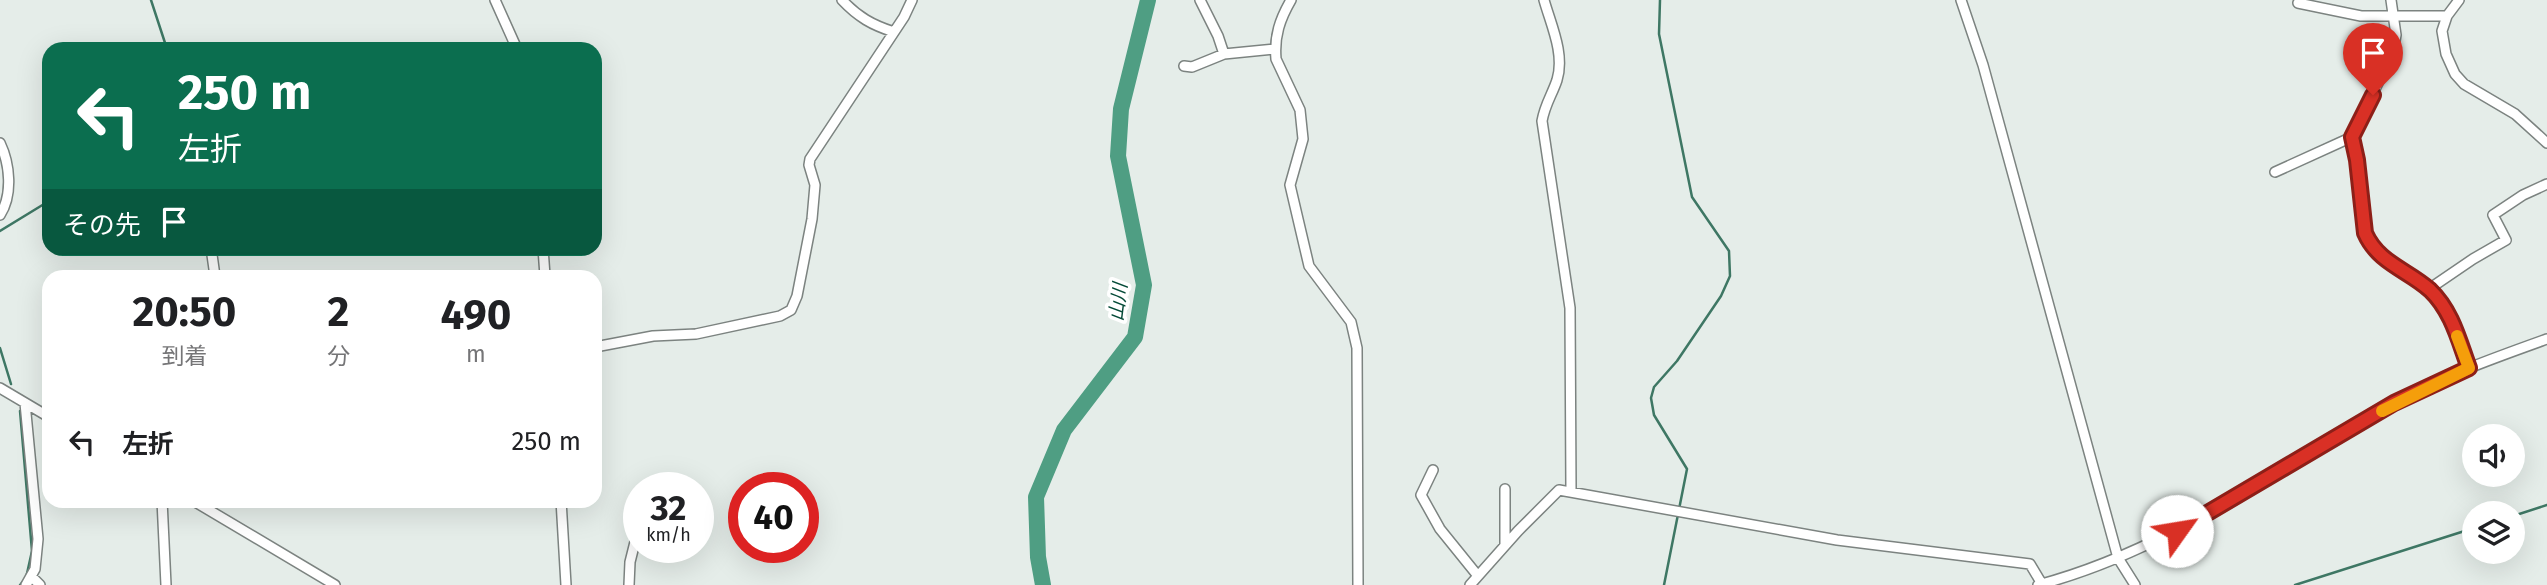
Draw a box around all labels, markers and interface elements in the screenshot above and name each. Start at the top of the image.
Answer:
pin [2343,23,2403,95]
icon: arrive [2354,34,2392,72]
text: 250 m [178,63,311,122]
icon: left [63,70,154,161]
text: 左折 [178,130,242,168]
icon: arrive [155,203,193,241]
text: その先 [63,210,141,241]
water label: 山川 [1104,280,1132,322]
text: 20:50 [133,287,236,337]
text: 2 [328,287,349,337]
text: 490 [440,290,511,340]
text: m [466,340,486,368]
text: 到着 [161,342,207,370]
text: 分 [327,342,350,370]
icon: left [63,423,101,461]
map controls [2462,424,2525,564]
button: sound [2462,424,2525,487]
text: 250 m [511,426,581,457]
text: 左折 [122,429,174,460]
speed limit sign: 40 [728,472,819,563]
text: 32 [651,487,686,529]
position arrow [2140,494,2214,568]
button: layers [2462,501,2525,564]
text: km/h [646,524,691,546]

